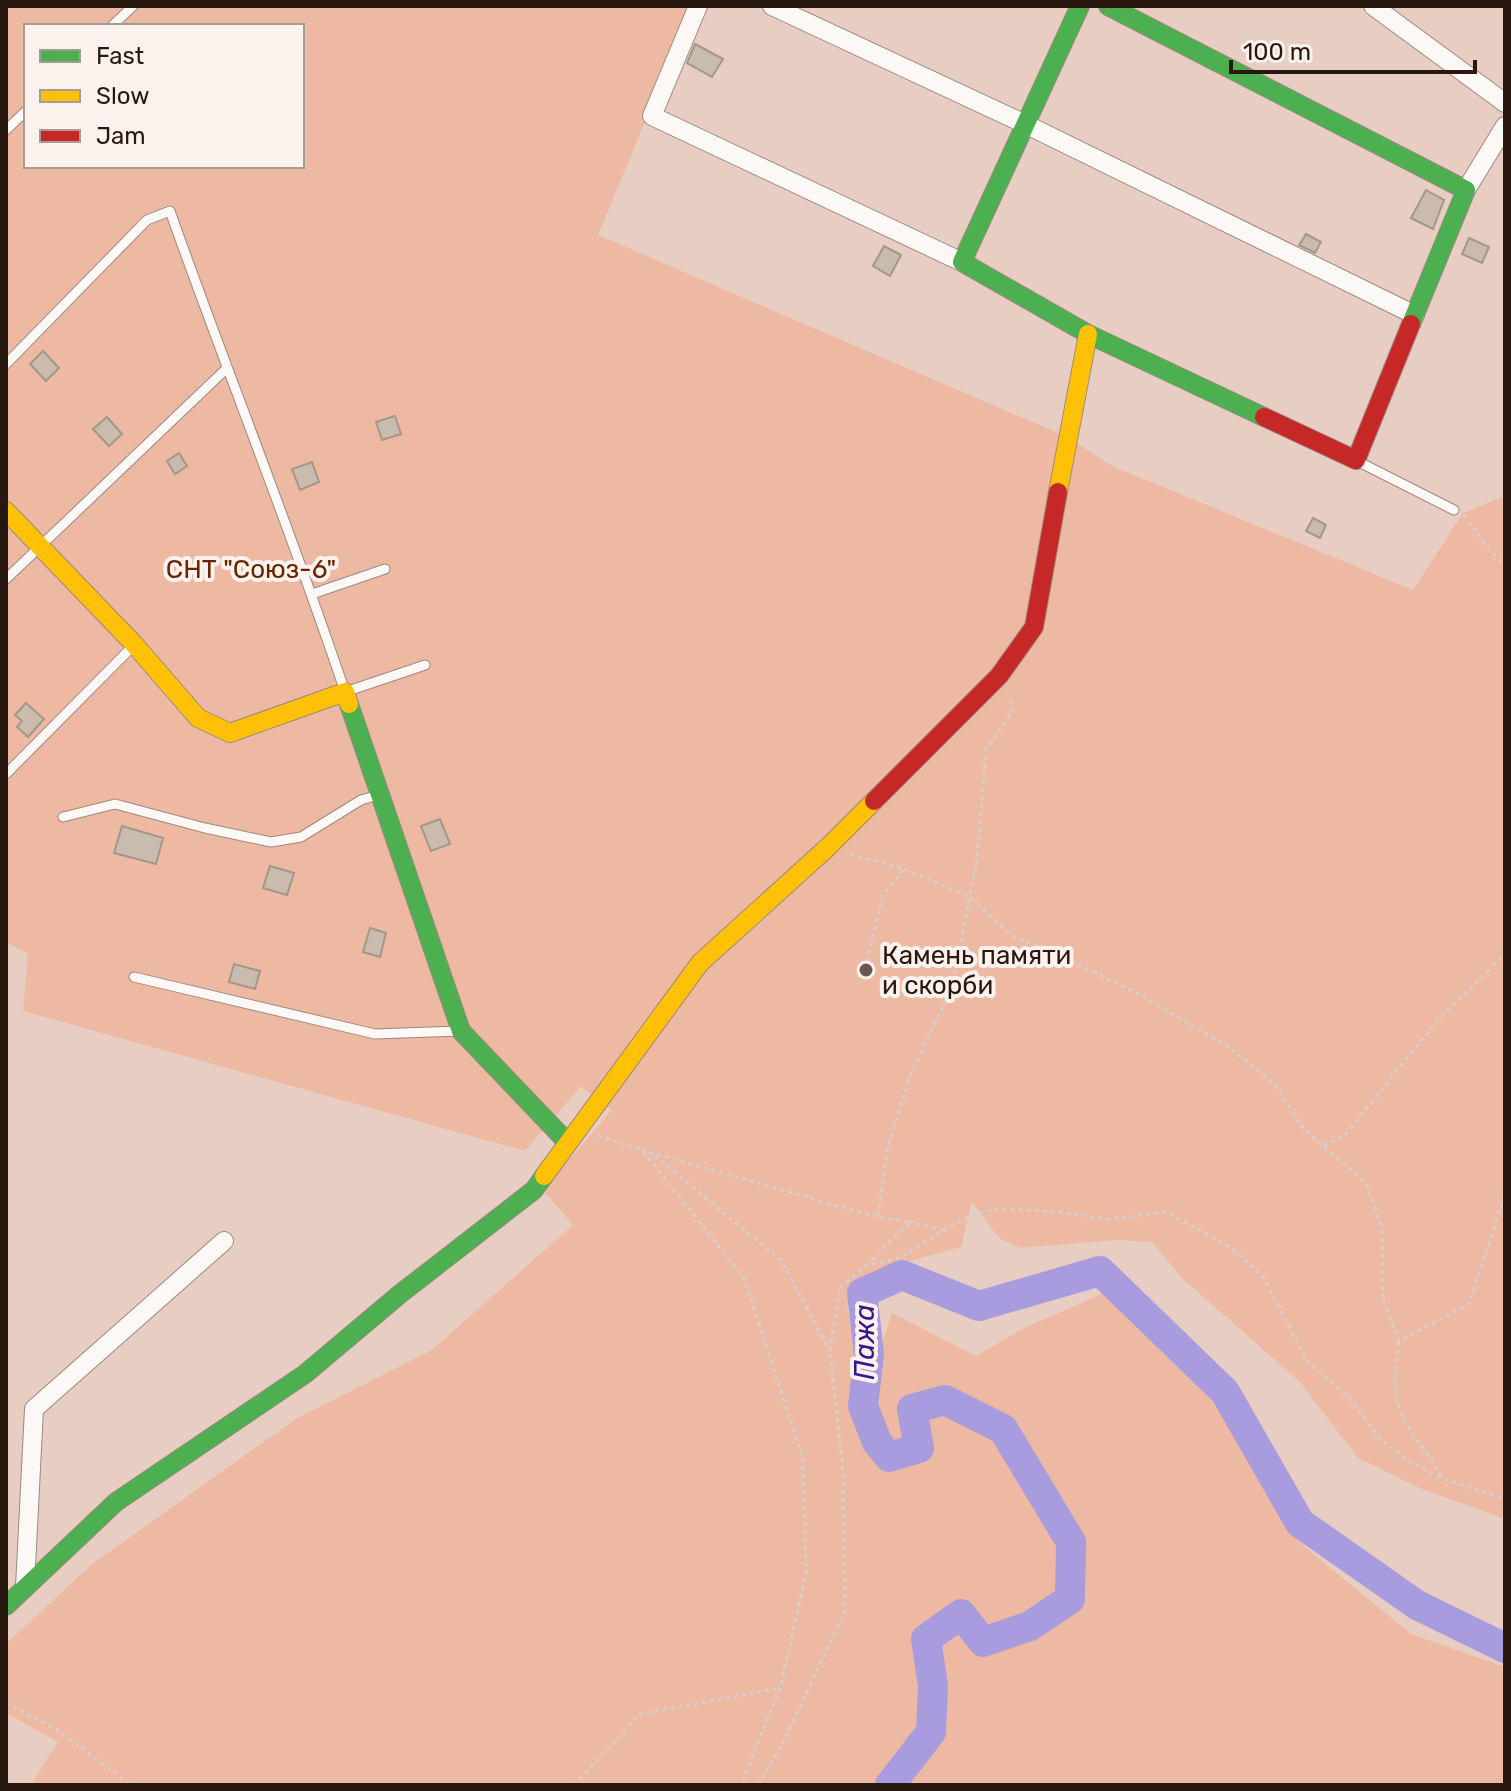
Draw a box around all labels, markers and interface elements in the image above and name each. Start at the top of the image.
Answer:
legend [24,24,304,168]
scale bar [1231,24,1475,74]
text: 100 m [1243,38,1311,66]
text: Fast [96,42,144,70]
text: Slow [96,82,149,110]
text: Jam [96,122,146,150]
park label: СНТ "Союз-6" [166,554,336,585]
place label: Камень памяти и скорби [882,940,1071,1001]
marker: Камень памяти и скорби [857,961,875,979]
water label: Пажа [848,1304,881,1380]

